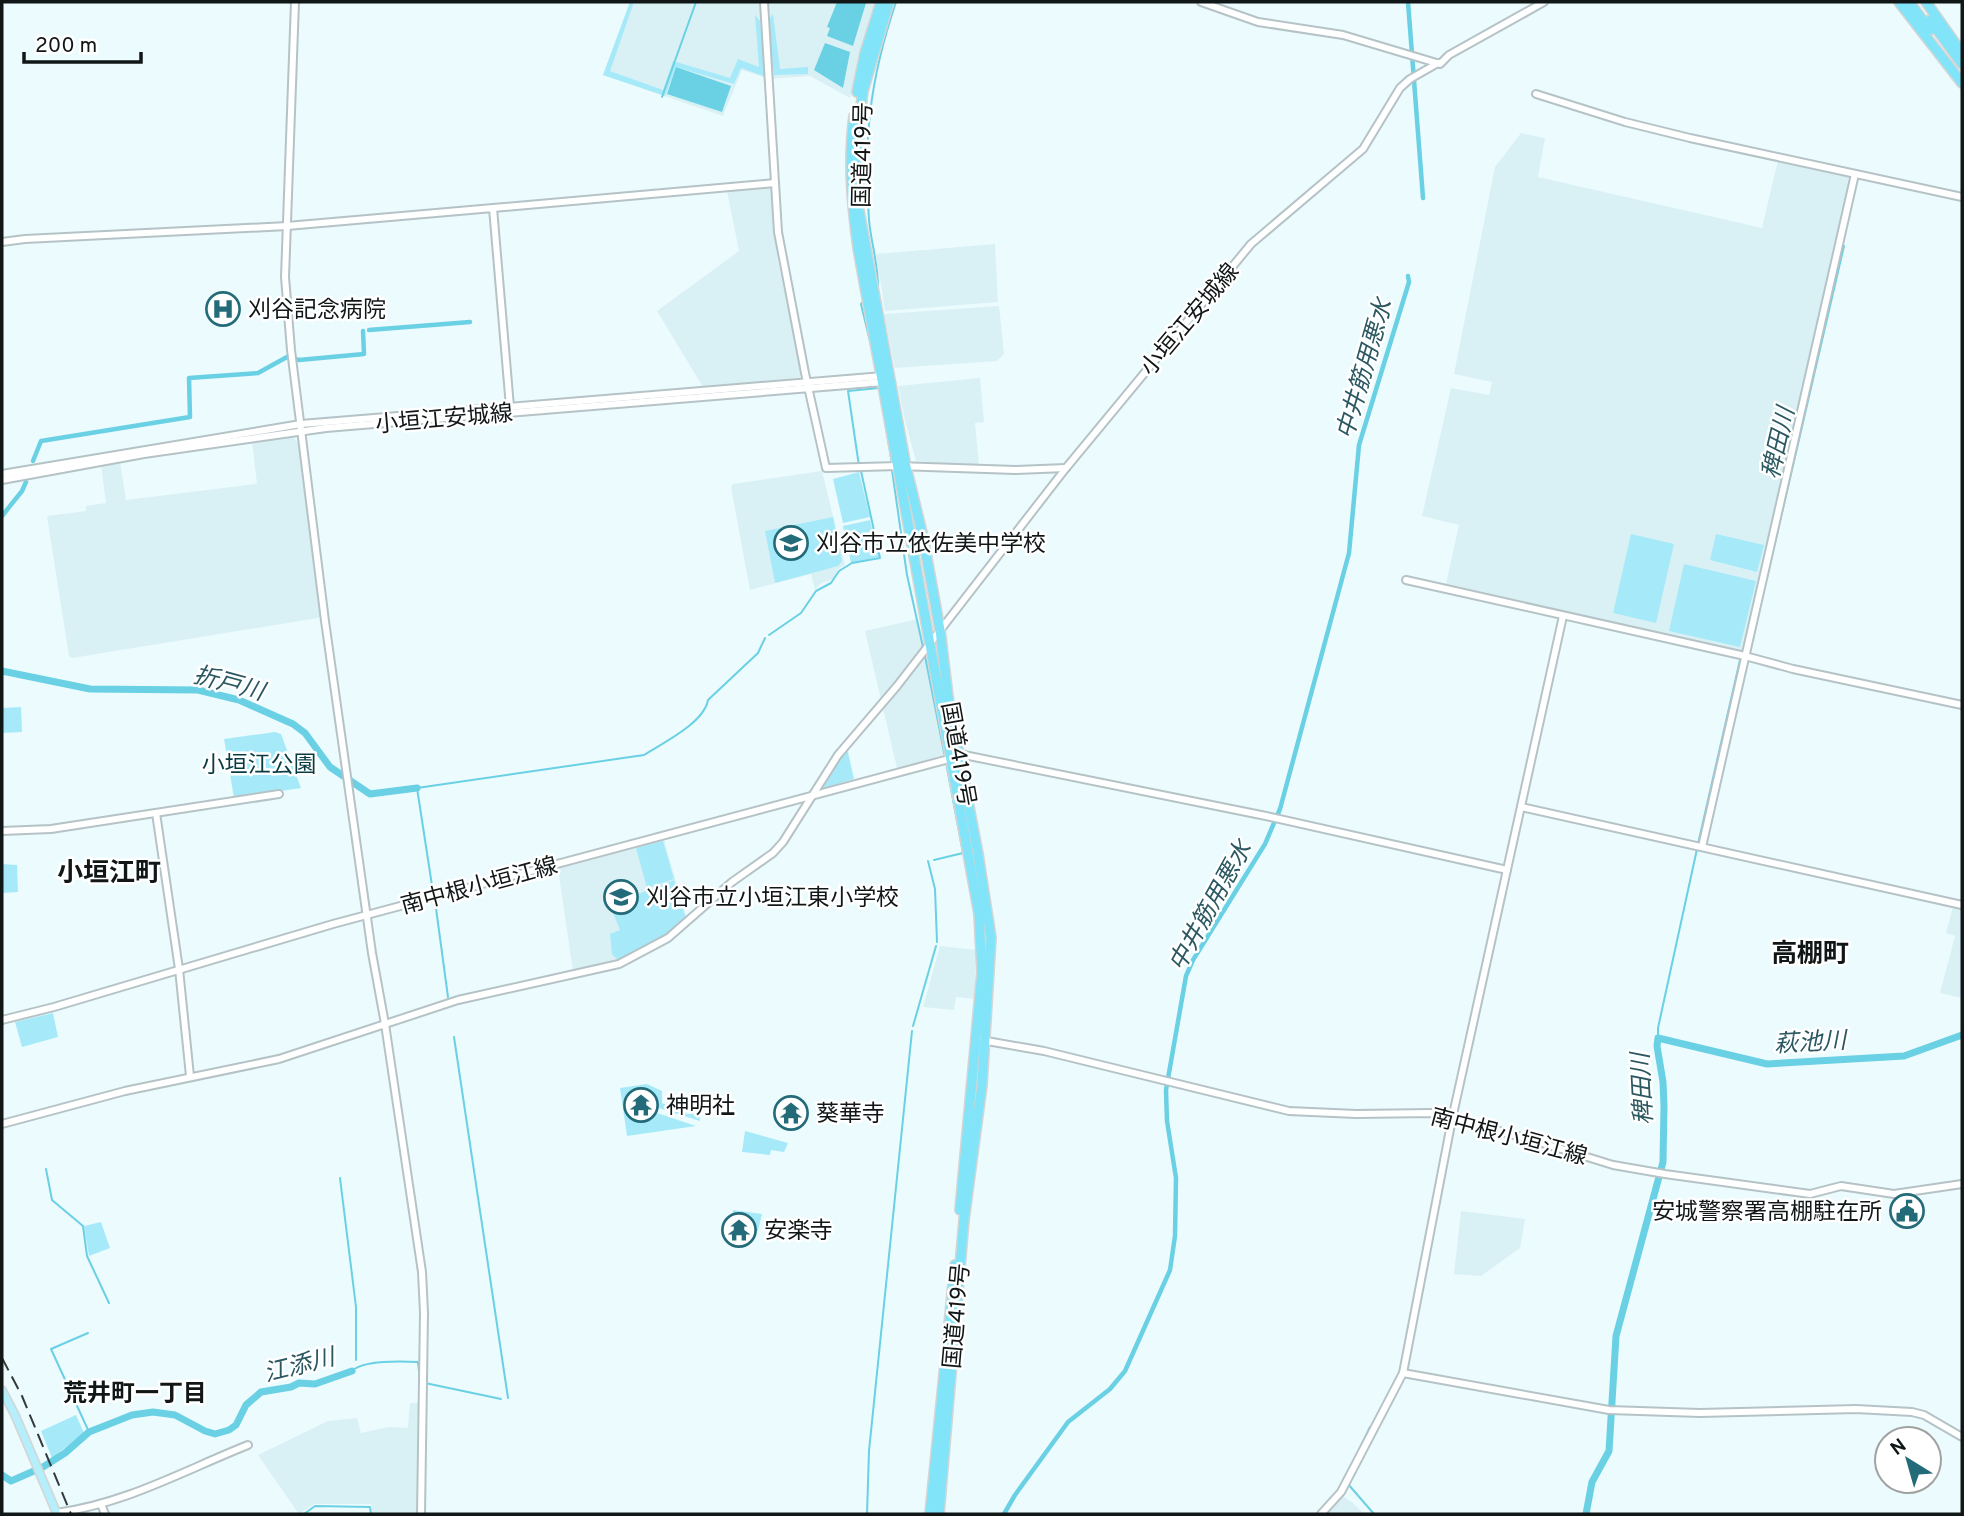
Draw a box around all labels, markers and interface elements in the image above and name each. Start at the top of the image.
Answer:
scale bar [24,21,142,65]
text: 200 m [35,33,97,60]
street label: 国道419号 [849,102,880,208]
street label: 小垣江安城線 [1135,258,1246,383]
hospital icon: 刈谷記念病院 [204,290,242,328]
water label: 中井筋用悪水 [1332,293,1401,443]
place label: 刈谷記念病院 [248,297,386,326]
street label: 小垣江安城線 [374,400,514,441]
water label: 稗田川 [1757,402,1803,482]
school or university icon: 刈谷市立依佐美中学校 [772,524,810,562]
place label: 刈谷市立依佐美中学校 [816,531,1046,560]
water label: 折戸川 [190,661,270,710]
street label: 国道419号 [933,700,980,809]
park label: 小垣江公園 [202,752,317,781]
water label: 中井筋用悪水 [1164,834,1261,977]
street label: 南中根小垣江線 [398,853,561,922]
district label: 小垣江町 [57,858,161,891]
school or university icon: 刈谷市立小垣江東小学校 [602,878,640,916]
place label: 刈谷市立小垣江東小学校 [646,885,899,914]
district label: 高棚町 [1771,939,1849,972]
water label: 萩池川 [1773,1027,1850,1061]
water label: 稗田川 [1627,1049,1661,1126]
temple icon: 神明社 [622,1086,660,1124]
place label: 神明社 [666,1093,735,1122]
temple icon: 葵華寺 [772,1094,810,1132]
place label: 葵華寺 [816,1101,885,1130]
street label: 南中根小垣江線 [1427,1104,1590,1173]
public building icon: 安城警察署高棚駐在所 [1888,1192,1926,1230]
place label: 安城警察署高棚駐在所 [1652,1199,1882,1228]
temple icon: 安楽寺 [720,1211,758,1249]
place label: 安楽寺 [764,1218,833,1247]
street label: 国道419号 [939,1262,978,1370]
water label: 江添川 [261,1343,341,1390]
district label: 荒井町一丁目 [63,1380,207,1410]
north arrow [1873,1425,1943,1495]
text: N [1886,1434,1912,1462]

